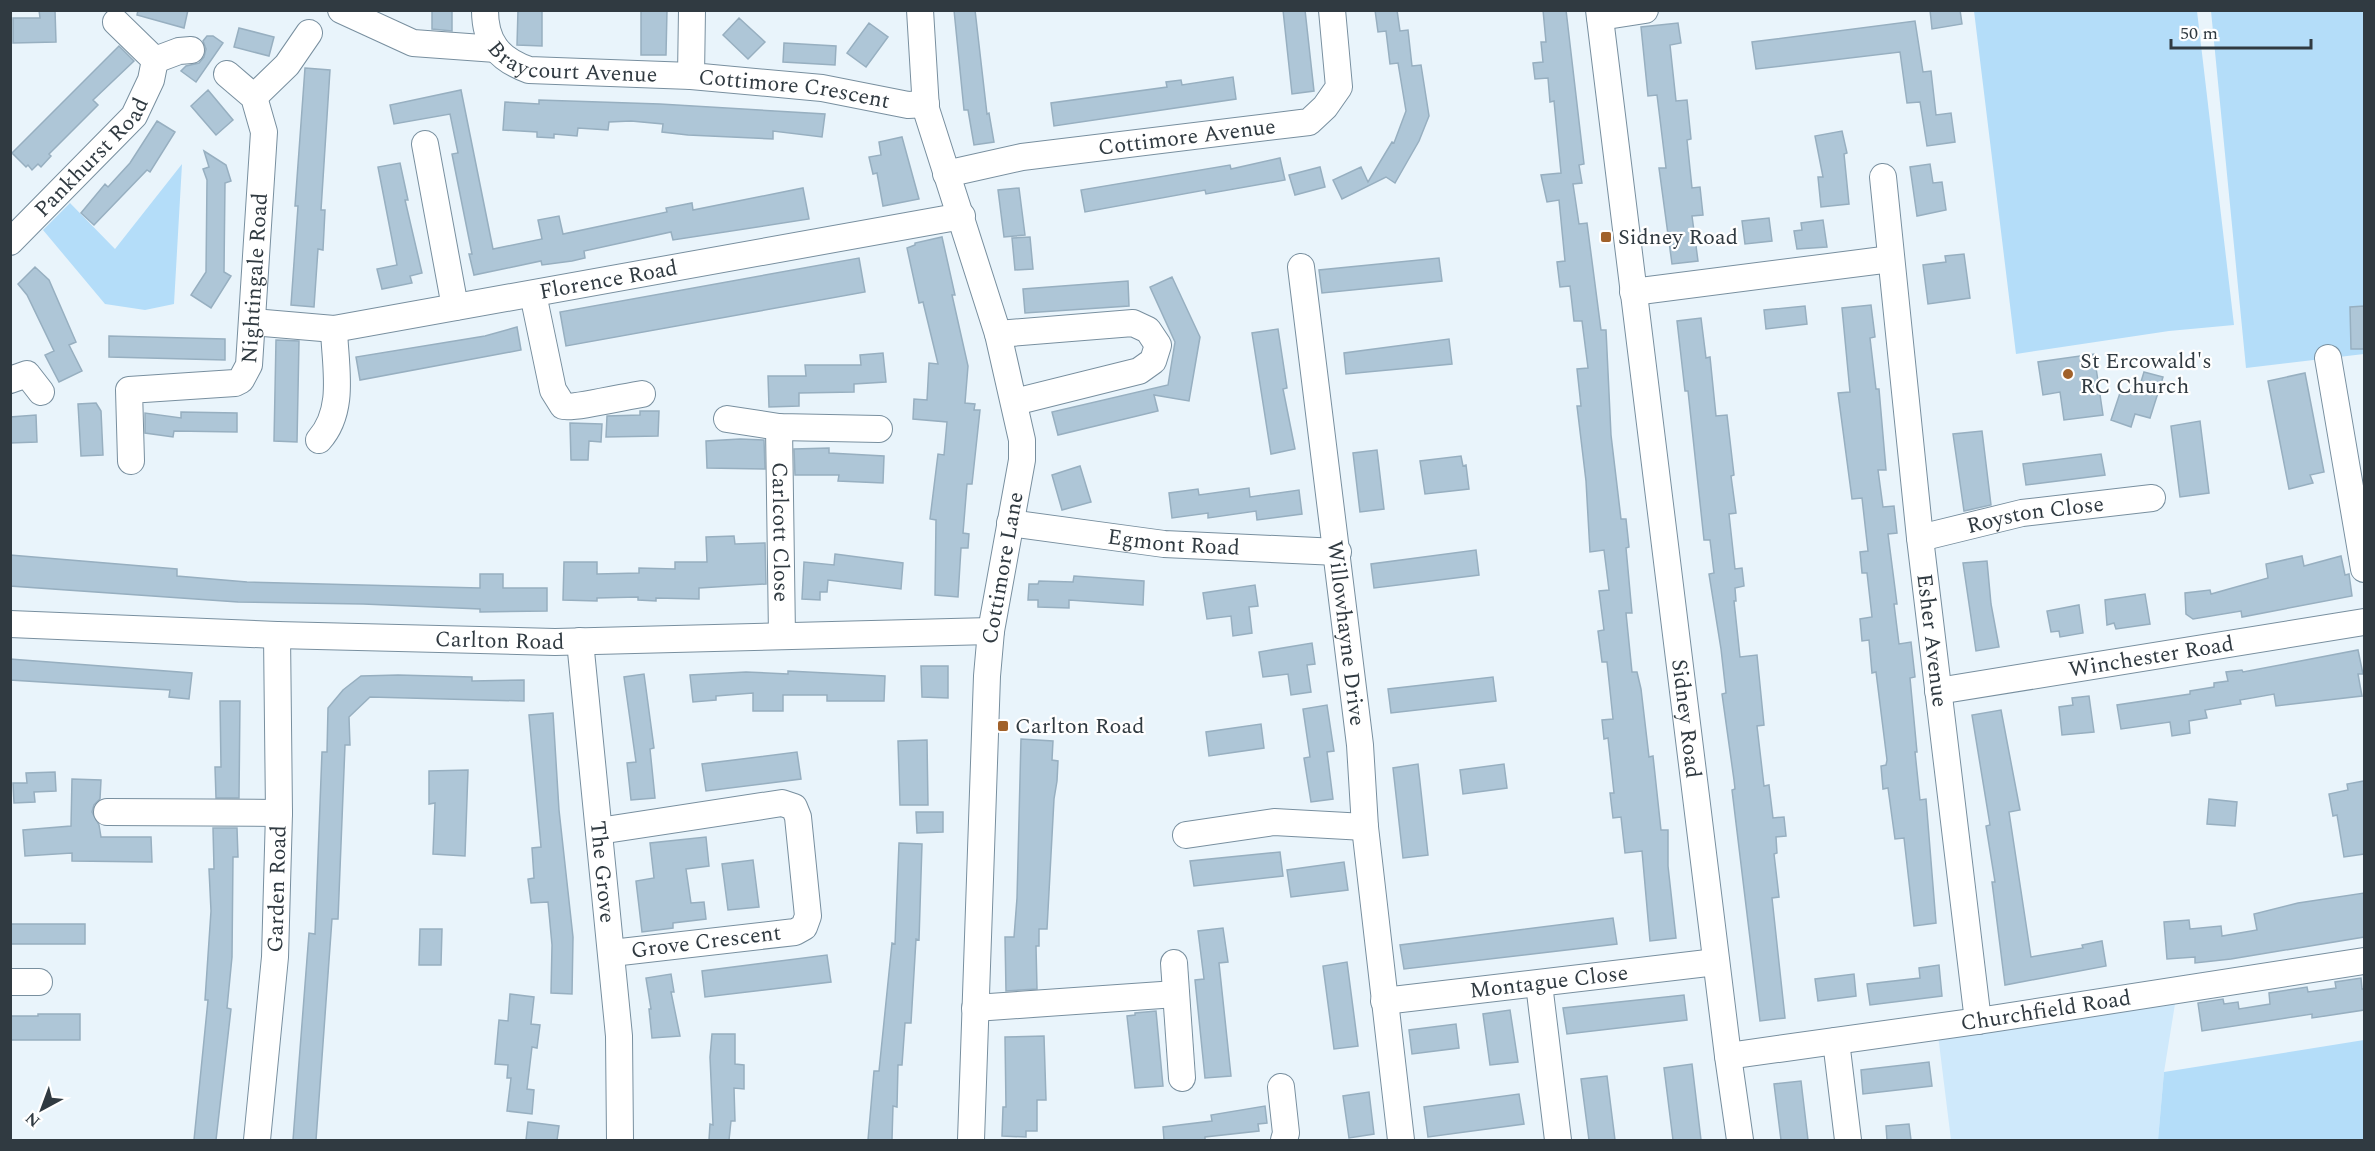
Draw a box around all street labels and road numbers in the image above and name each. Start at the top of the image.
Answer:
street label: Braycourt Avenue [479,34,658,91]
street label: Cottimore Crescent [697,60,893,118]
street label: Pankhurst Road [27,92,157,225]
street label: Cottimore Avenue [1096,110,1278,164]
street label: Nightingale Road [233,192,277,365]
street label: Florence Road [536,251,680,308]
street label: Carlcott Close [763,462,798,602]
street label: Royston Close [1963,487,2106,542]
street label: Cottimore Lane [973,489,1033,647]
street label: Egmont Road [1106,520,1241,564]
street label: Willowhayne Drive [1318,539,1374,728]
street label: Esher Avenue [1908,572,1957,709]
street label: Carlton Road [435,622,565,659]
street label: Winchester Road [2066,627,2236,686]
street label: Sidney Road [1663,657,1710,780]
street label: The Grove [581,819,624,925]
street label: Garden Road [259,825,295,953]
street label: Grove Crescent [629,916,783,968]
street label: Montague Close [1468,956,1630,1007]
street label: Churchfield Road [1958,981,2133,1040]

